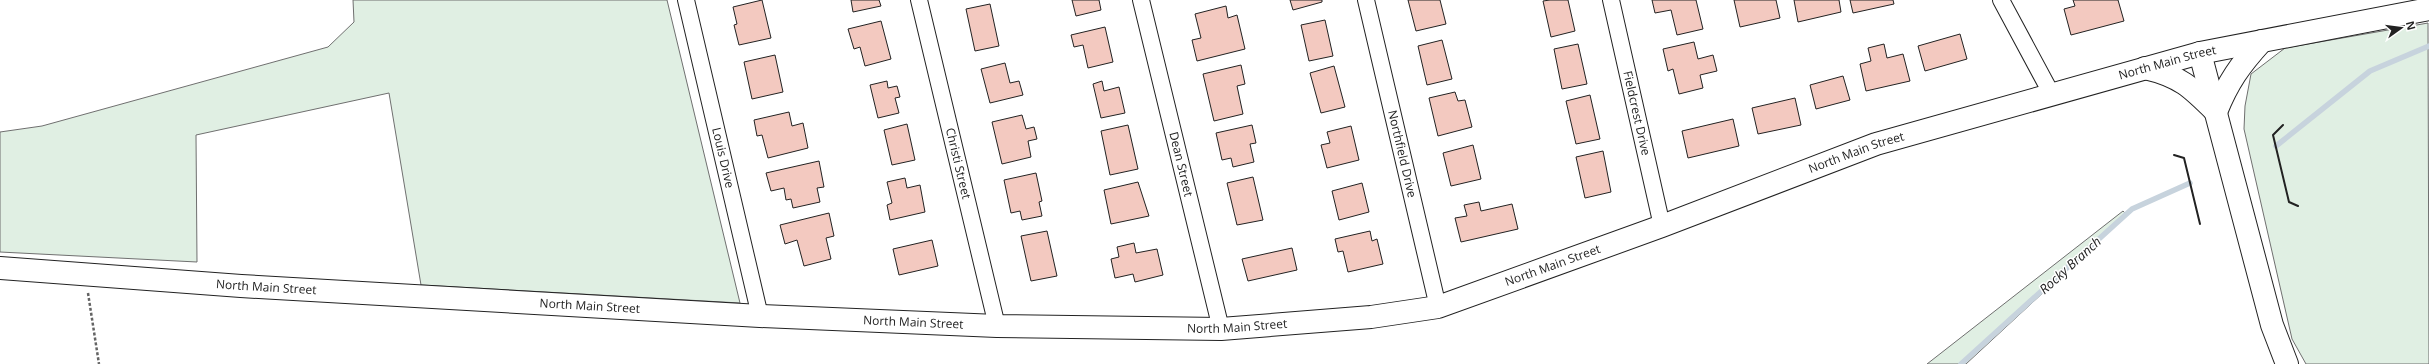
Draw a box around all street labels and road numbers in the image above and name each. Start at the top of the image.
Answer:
street label: North Main Street [2117,41,2218,83]
street label: Fieldcrest Drive [1619,69,1655,157]
street label: Northfield Drive [1384,108,1421,199]
street label: Louis Drive [708,125,739,190]
street label: Christi Street [942,126,975,201]
street label: North Main Street [1806,128,1906,177]
street label: Dean Street [1165,130,1197,198]
street label: North Main Street [1502,240,1603,290]
street label: North Main Street [216,275,317,298]
street label: North Main Street [539,294,640,317]
street label: North Main Street [863,311,964,333]
street label: North Main Street [1187,315,1288,337]

